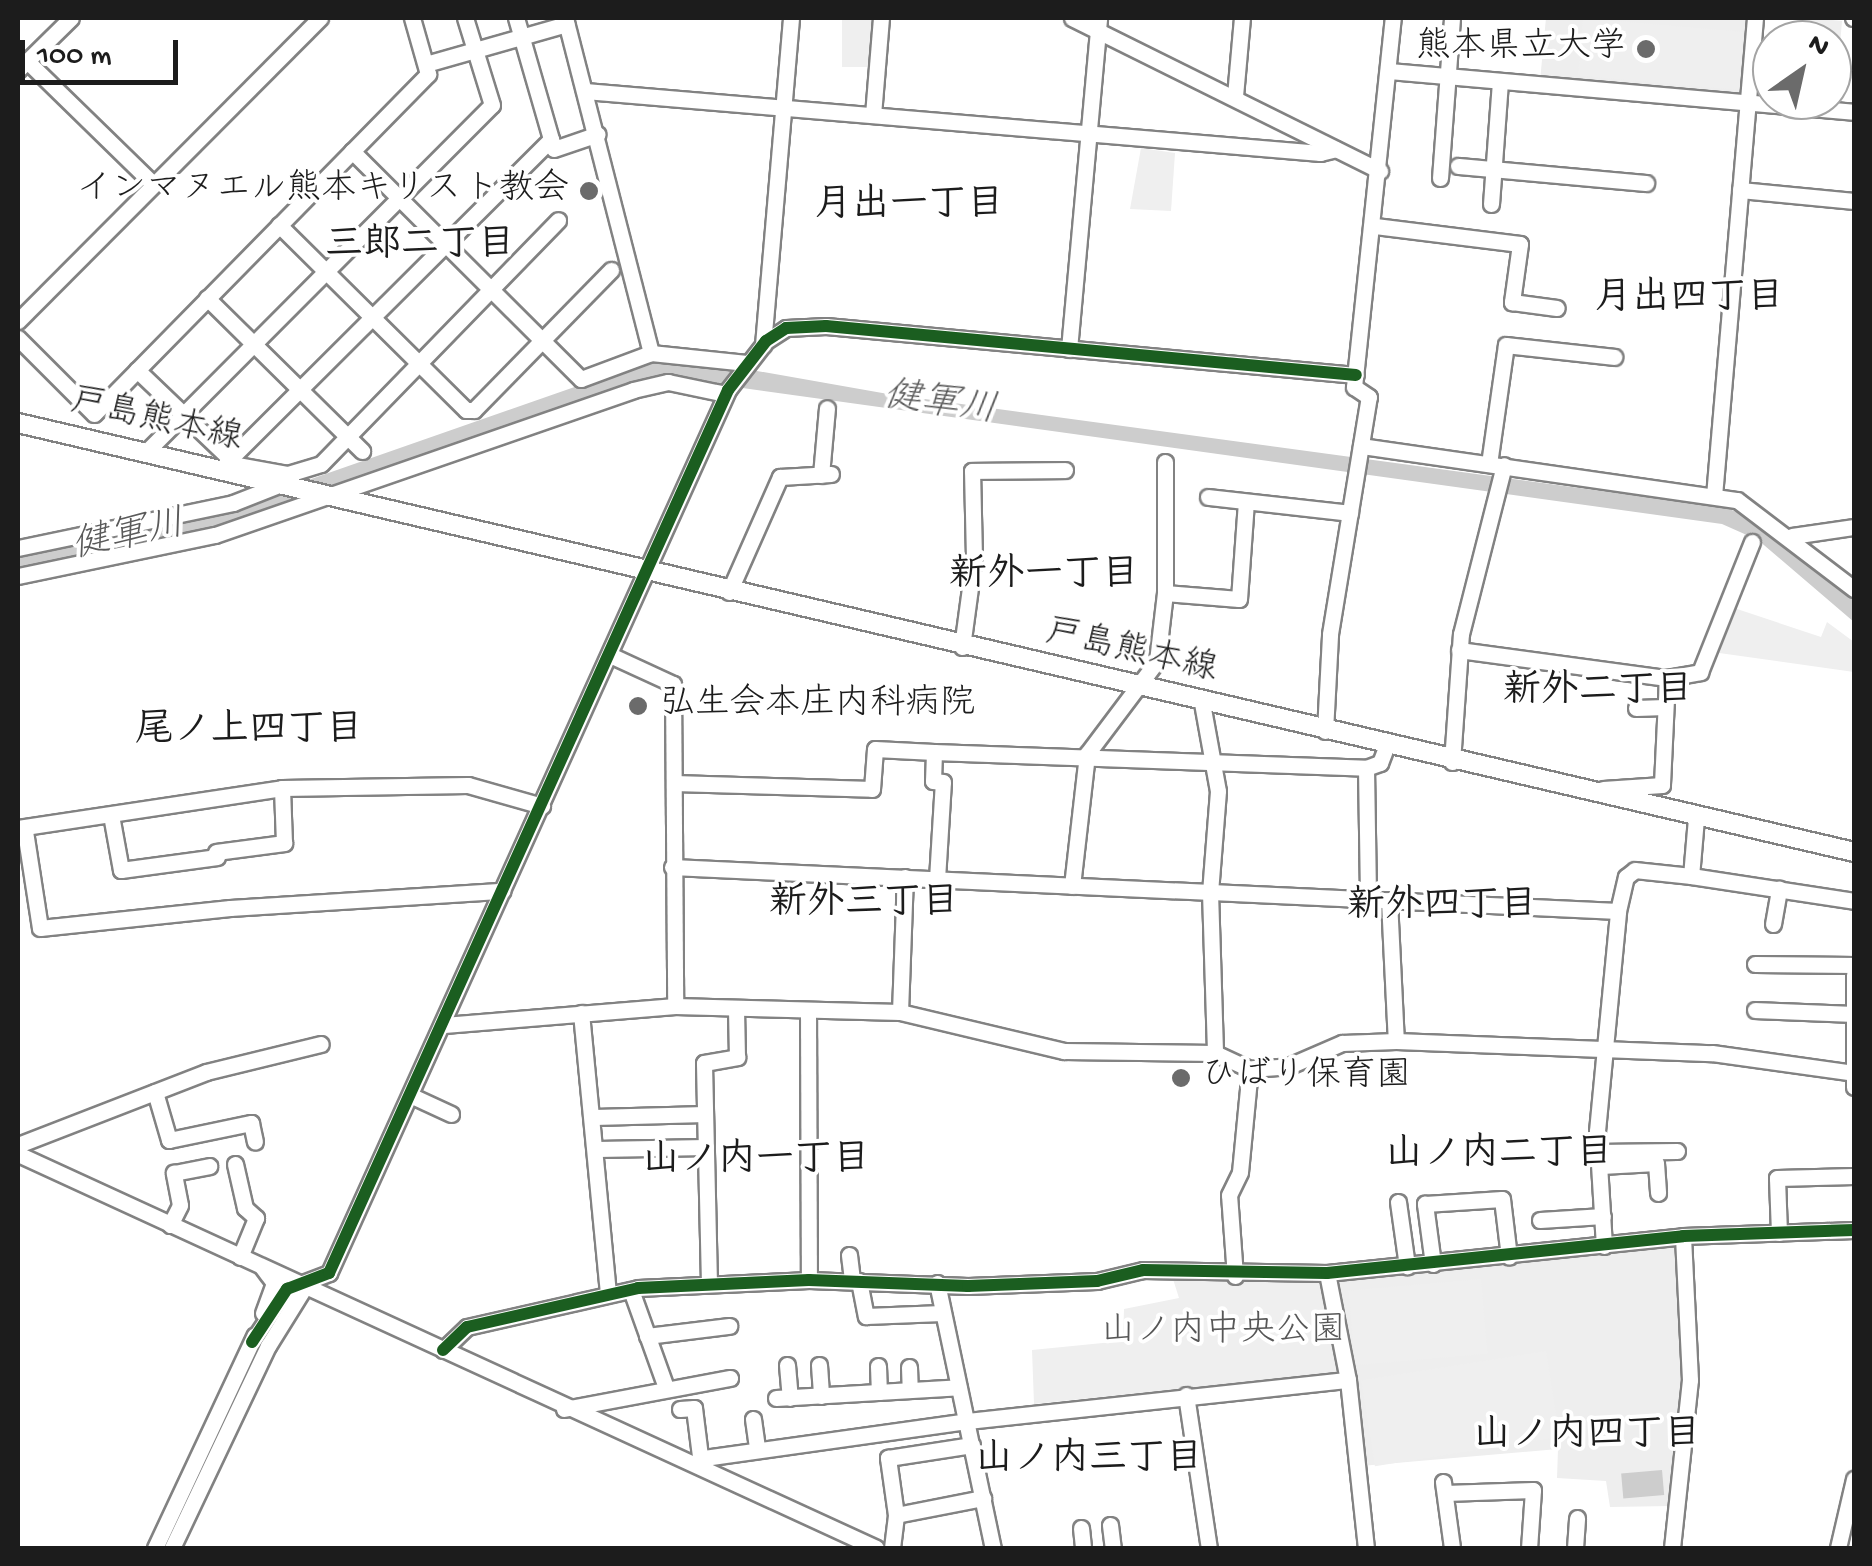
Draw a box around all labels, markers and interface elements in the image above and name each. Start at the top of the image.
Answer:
scale bar [25,20,182,82]
north arrow [1752,20,1852,120]
place label: 熊本県立大学 [1416,28,1626,70]
text: N [1801,28,1835,65]
marker: 熊本県立大学 [1635,38,1657,60]
text: 100 m [37,40,112,75]
place label: インマヌエル熊本キリスト教会 [79,170,569,212]
marker: インマヌエル熊本キリスト教会 [578,180,600,202]
district label: 月出一丁目 [814,185,1004,231]
district label: 三郎二丁目 [325,225,515,271]
district label: 月出四丁目 [1594,278,1784,324]
water label: 健軍川 [880,375,1000,437]
street label: 戸島熊本線 [66,382,246,462]
water label: 健軍川 [69,504,189,572]
district label: 新外一丁目 [949,555,1139,601]
street label: 戸島熊本線 [1041,613,1221,693]
district label: 新外二丁目 [1503,671,1693,717]
place label: 弘生会本庄内科病院 [660,685,975,727]
marker: 弘生会本庄内科病院 [625,693,651,719]
district label: 尾ノ上四丁目 [135,710,363,756]
district label: 新外三丁目 [769,883,959,929]
district label: 新外四丁目 [1347,886,1537,932]
place label: ひばり保育園 [1201,1057,1411,1099]
marker: ひばり保育園 [1170,1067,1192,1089]
district label: 山ノ内二丁目 [1385,1134,1613,1180]
district label: 山ノ内一丁目 [642,1140,870,1186]
park label: 山ノ内中央公園 [1101,1312,1345,1354]
district label: 山ノ内四丁目 [1473,1415,1701,1461]
district label: 山ノ内三丁目 [975,1439,1203,1485]

